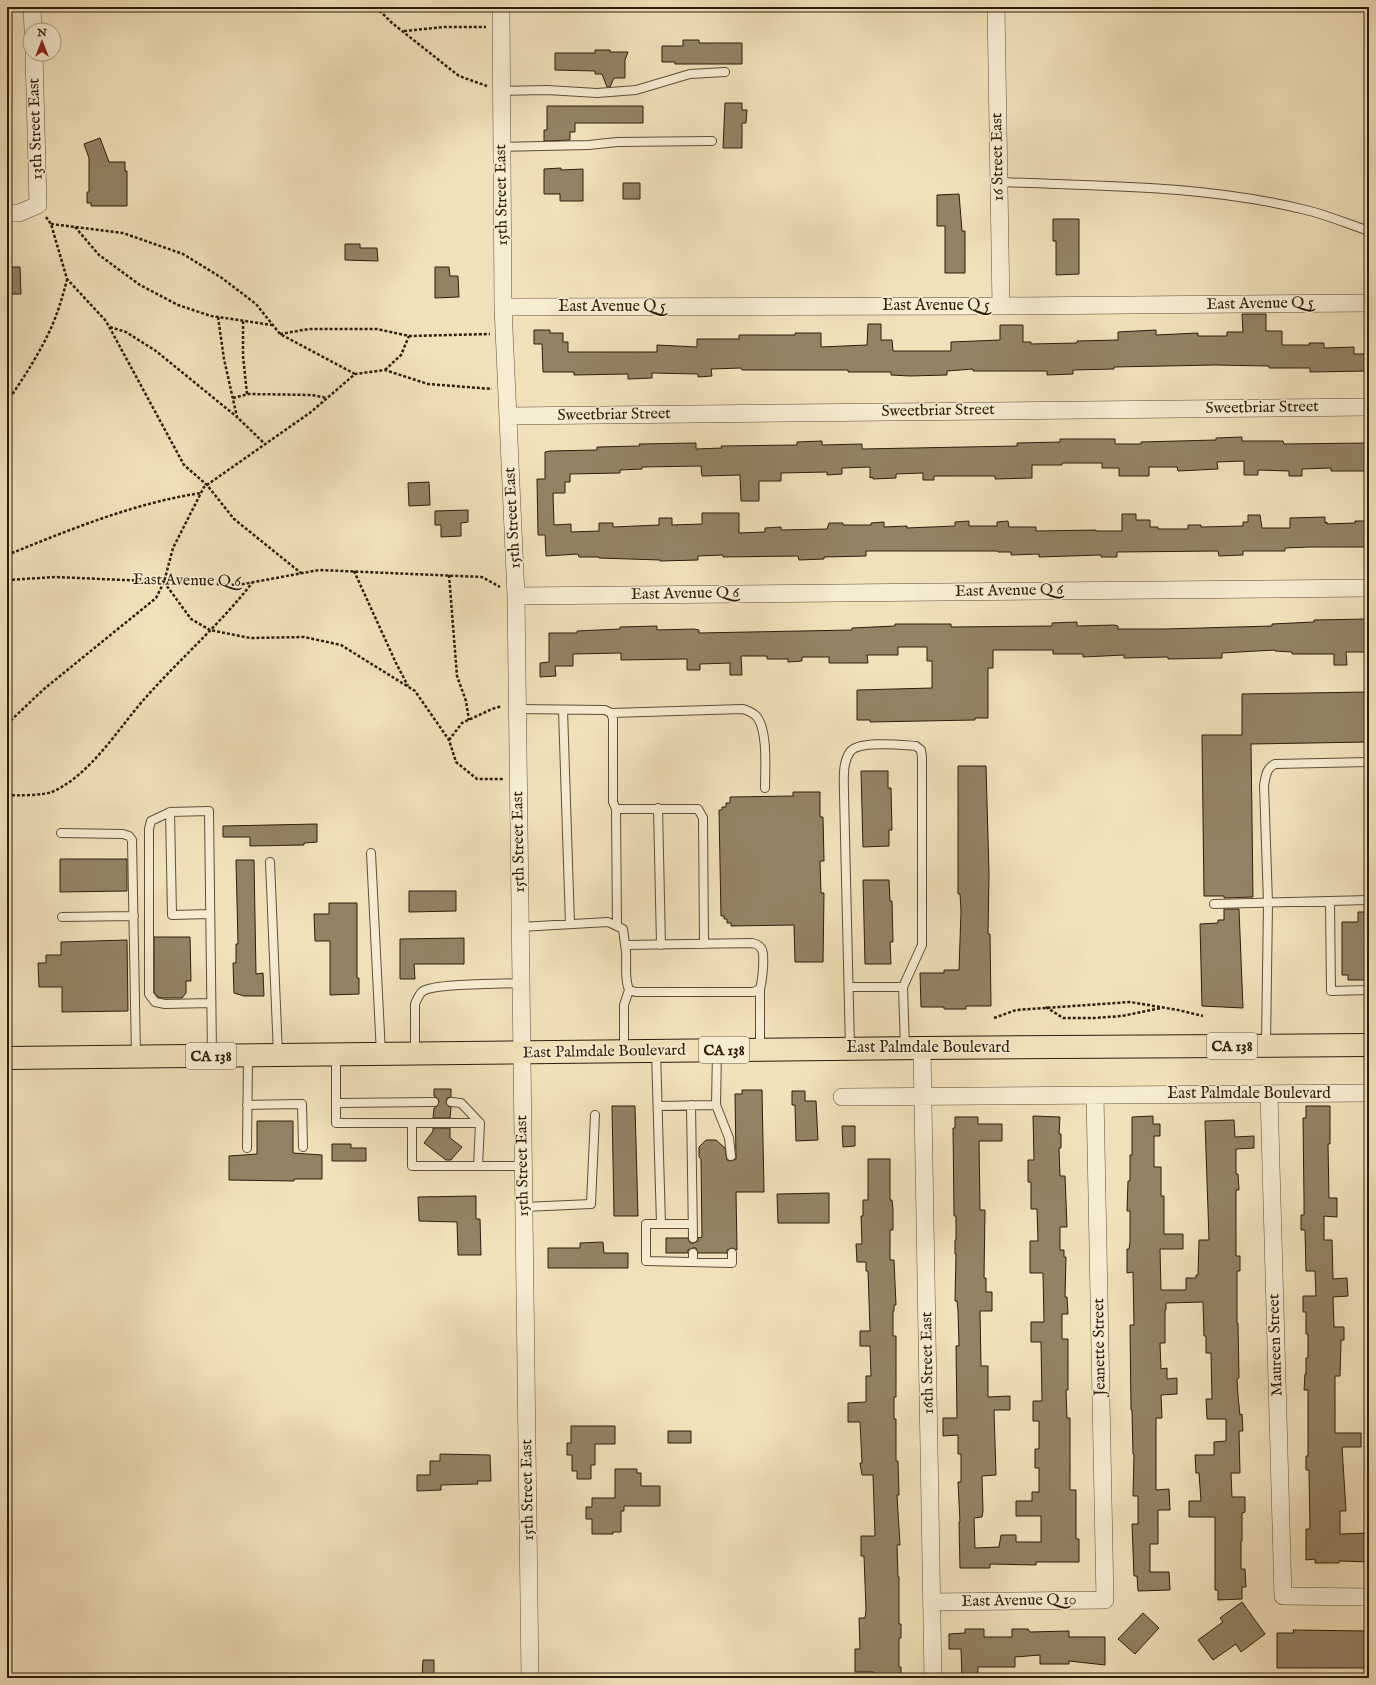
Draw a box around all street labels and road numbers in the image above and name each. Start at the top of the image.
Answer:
street label: 13th Street East [24,77,48,180]
street label: 16 Street East [987,112,1009,201]
street label: 15th Street East [491,144,513,246]
street label: East Avenue Q 5 [1206,293,1316,315]
street label: East Avenue Q 5 [882,296,992,316]
street label: East Avenue Q 5 [558,297,668,317]
street label: Sweetbriar Street [1205,397,1319,419]
street label: Sweetbriar Street [881,400,995,422]
street label: Sweetbriar Street [557,404,671,426]
street label: 15th Street East [500,466,526,569]
street label: East Avenue Q 6 [133,570,243,592]
street label: East Avenue Q 6 [955,580,1065,602]
street label: East Avenue Q 6 [631,583,741,605]
street label: 15th Street East [508,791,530,893]
road number: CA 138 [1207,1033,1257,1059]
road number: CA 138 [699,1037,749,1063]
street label: East Palmdale Boulevard [846,1038,1010,1058]
street label: East Palmdale Boulevard [522,1041,686,1063]
road number: CA 138 [186,1043,236,1069]
street label: East Palmdale Boulevard [1167,1084,1331,1104]
street label: 15th Street East [512,1115,534,1217]
street label: Maureen Street [1264,1293,1288,1397]
street label: Jeanette Street [1089,1297,1111,1398]
street label: 16th Street East [917,1311,939,1414]
street label: 15th Street East [517,1439,539,1541]
street label: East Avenue Q 10 [961,1590,1077,1612]

